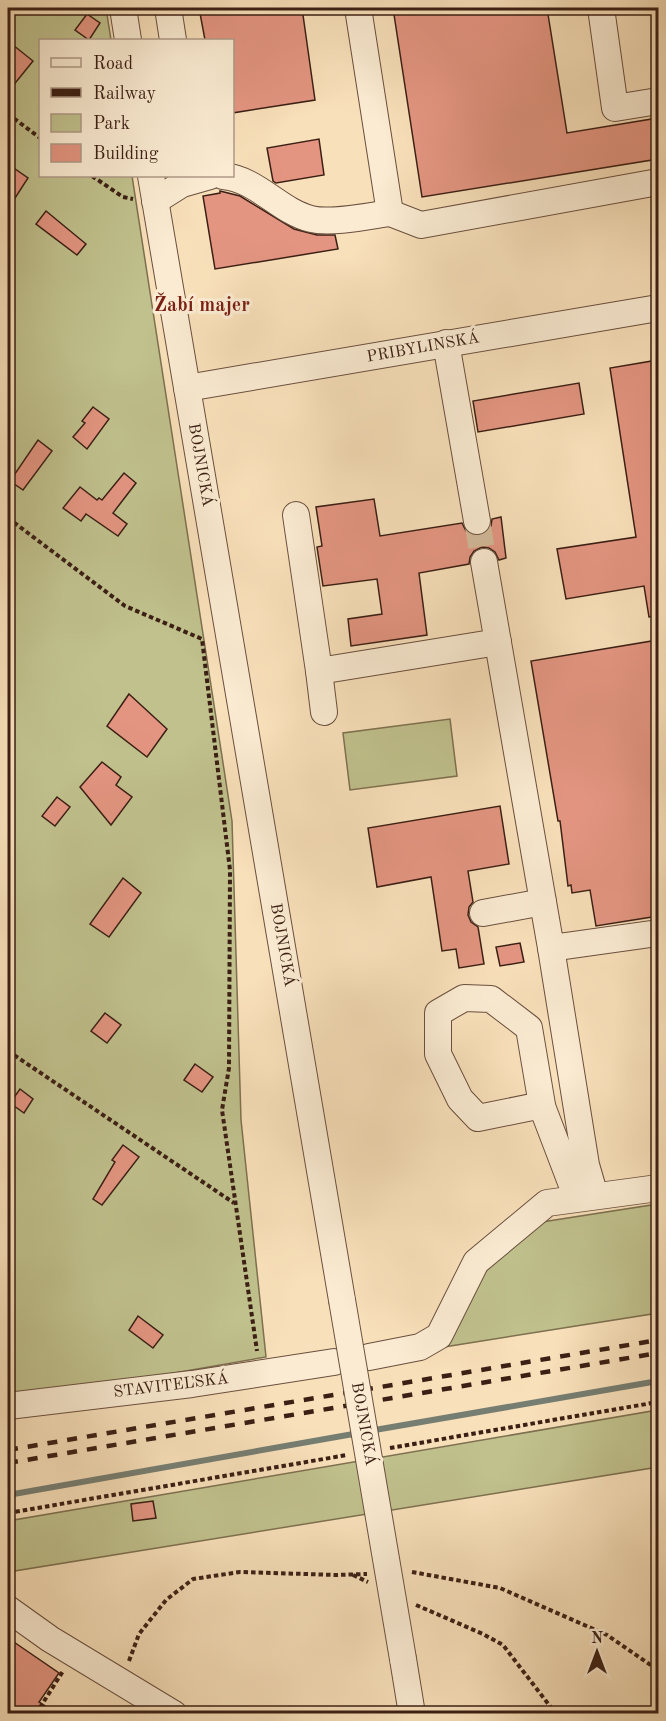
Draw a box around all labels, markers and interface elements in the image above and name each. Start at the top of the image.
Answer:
legend [39,39,234,177]
text: Road [93,55,133,73]
text: Railway [93,85,156,103]
text: Park [93,115,130,133]
text: Building [93,145,159,163]
district label: Žabí majer [154,292,250,316]
street label: PRIBYLINSKÁ [365,326,481,366]
street label: BOJNICKÁ [185,421,219,508]
street label: BOJNICKÁ [267,901,301,988]
street label: STAVITEĽSKÁ [112,1367,230,1401]
street label: BOJNICKÁ [348,1380,382,1467]
north arrow [567,1622,627,1682]
text: N [591,1631,604,1647]

